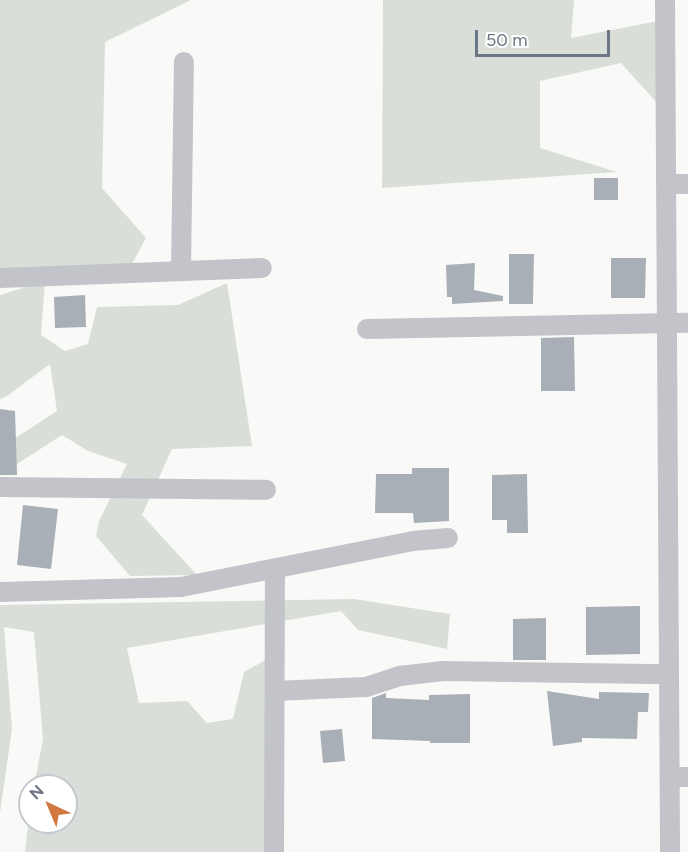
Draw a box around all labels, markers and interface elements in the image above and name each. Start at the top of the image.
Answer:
scale bar [478,18,613,56]
text: 50 m [486,29,528,51]
north arrow [18,774,78,834]
text: N [25,781,48,803]

